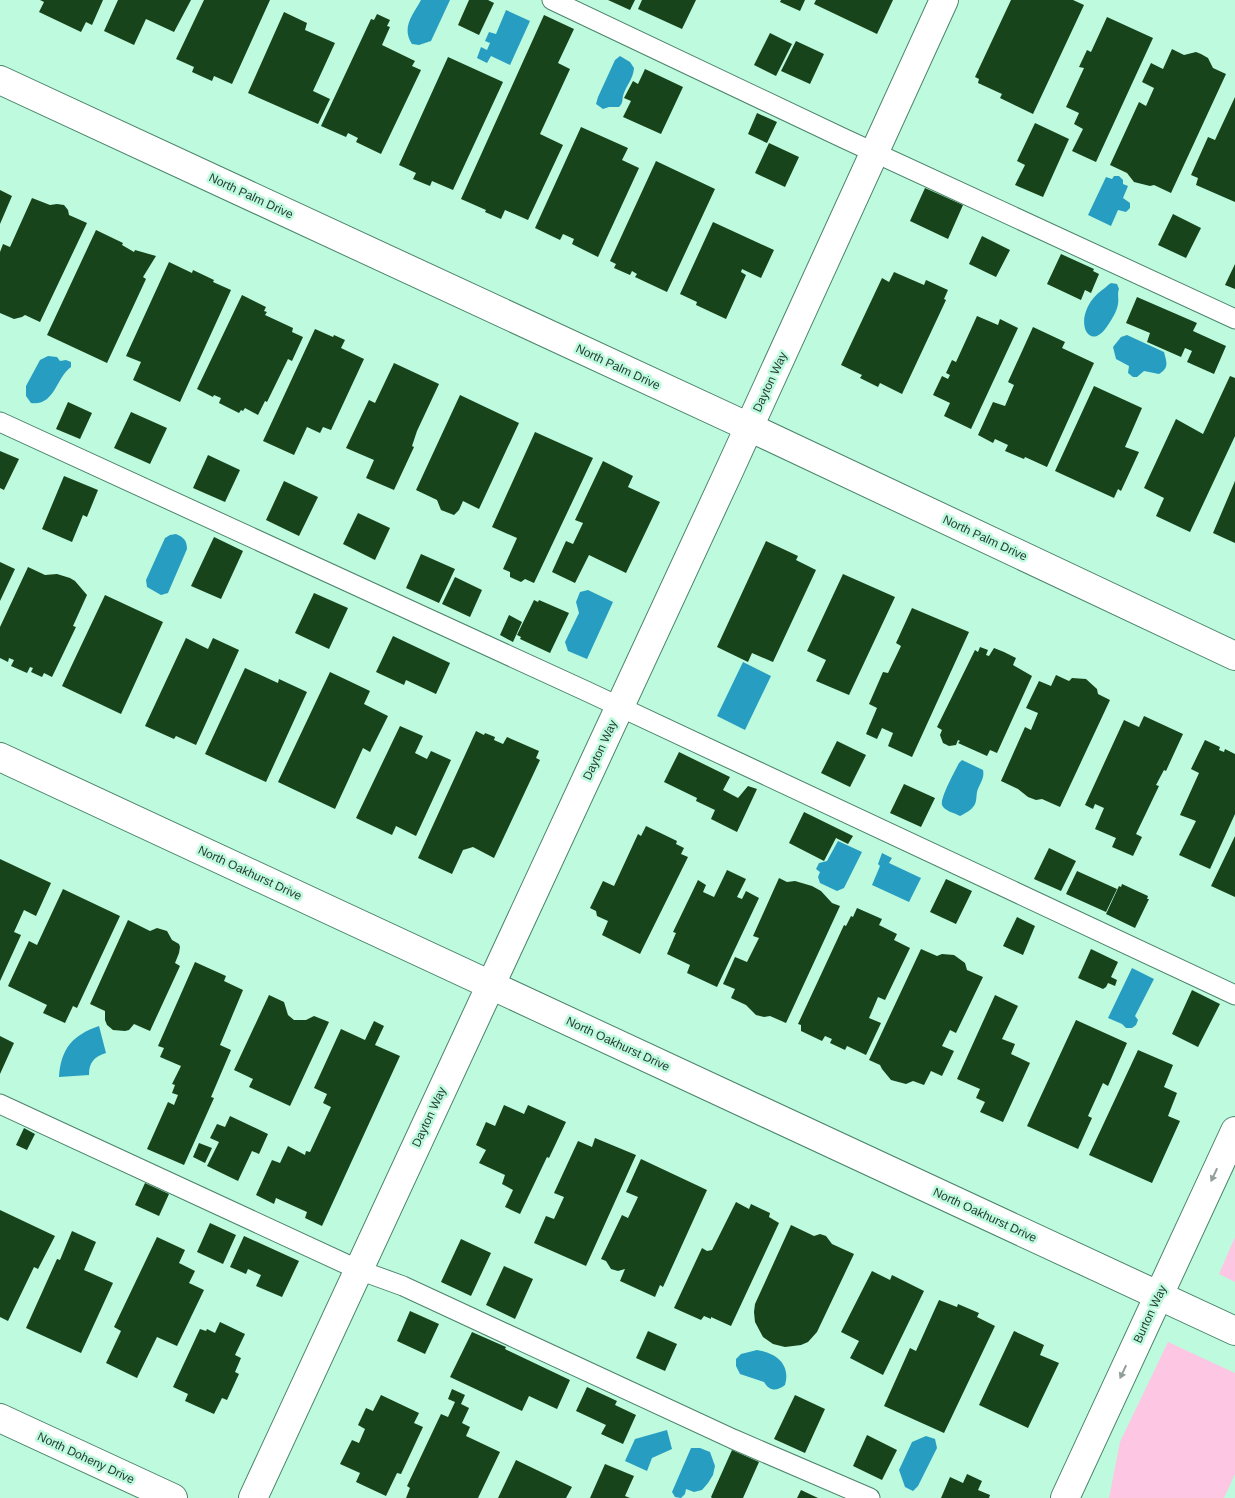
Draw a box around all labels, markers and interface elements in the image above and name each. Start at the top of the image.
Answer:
street label: North Palm Drive [207,170,296,222]
street label: North Palm Drive [574,341,663,393]
street label: Dayton Way [750,350,790,414]
street label: North Palm Drive [941,512,1030,564]
street label: Dayton Way [580,718,620,782]
street label: North Oakhurst Drive [196,843,304,903]
street label: North Oakhurst Drive [564,1014,672,1074]
street label: Dayton Way [409,1085,449,1149]
one-way arrow [1210,1168,1218,1182]
street label: North Oakhurst Drive [931,1185,1039,1245]
street label: Burton Way [1131,1283,1169,1345]
one-way arrow [1119,1365,1127,1379]
street label: North Doheny Drive [35,1429,137,1487]

